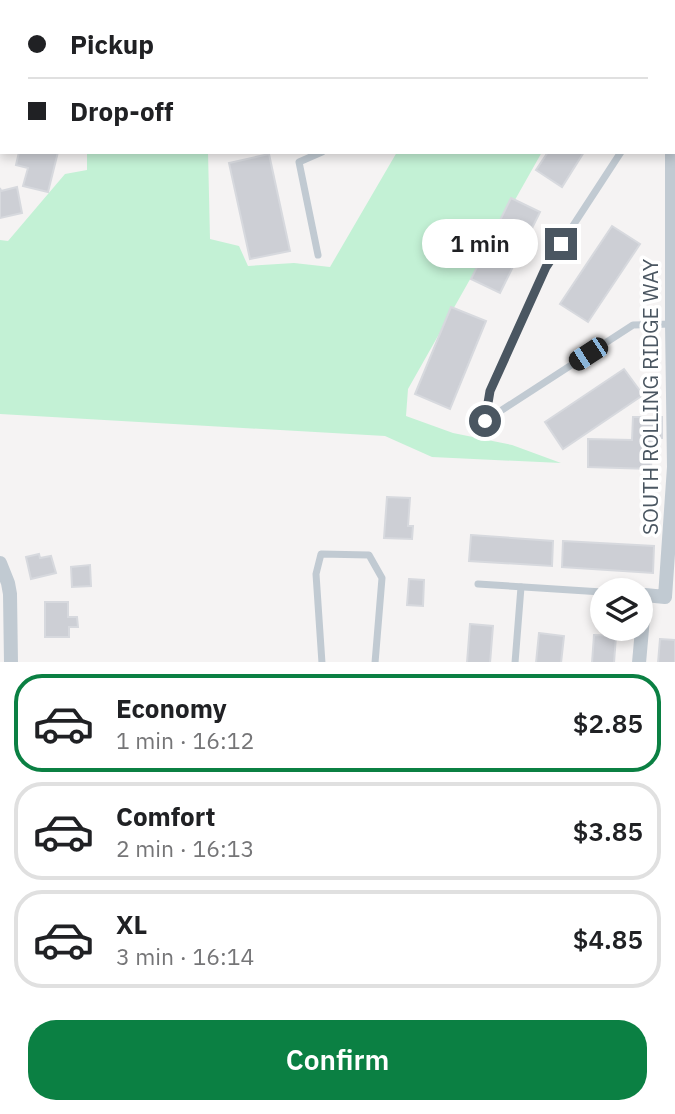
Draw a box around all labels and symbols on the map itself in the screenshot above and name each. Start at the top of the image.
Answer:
callout: 1 min [421,219,536,268]
route end [545,228,577,260]
street label: SOUTH ROLLING RIDGE WAY [636,258,664,535]
car [565,334,612,374]
route start [469,405,501,437]

